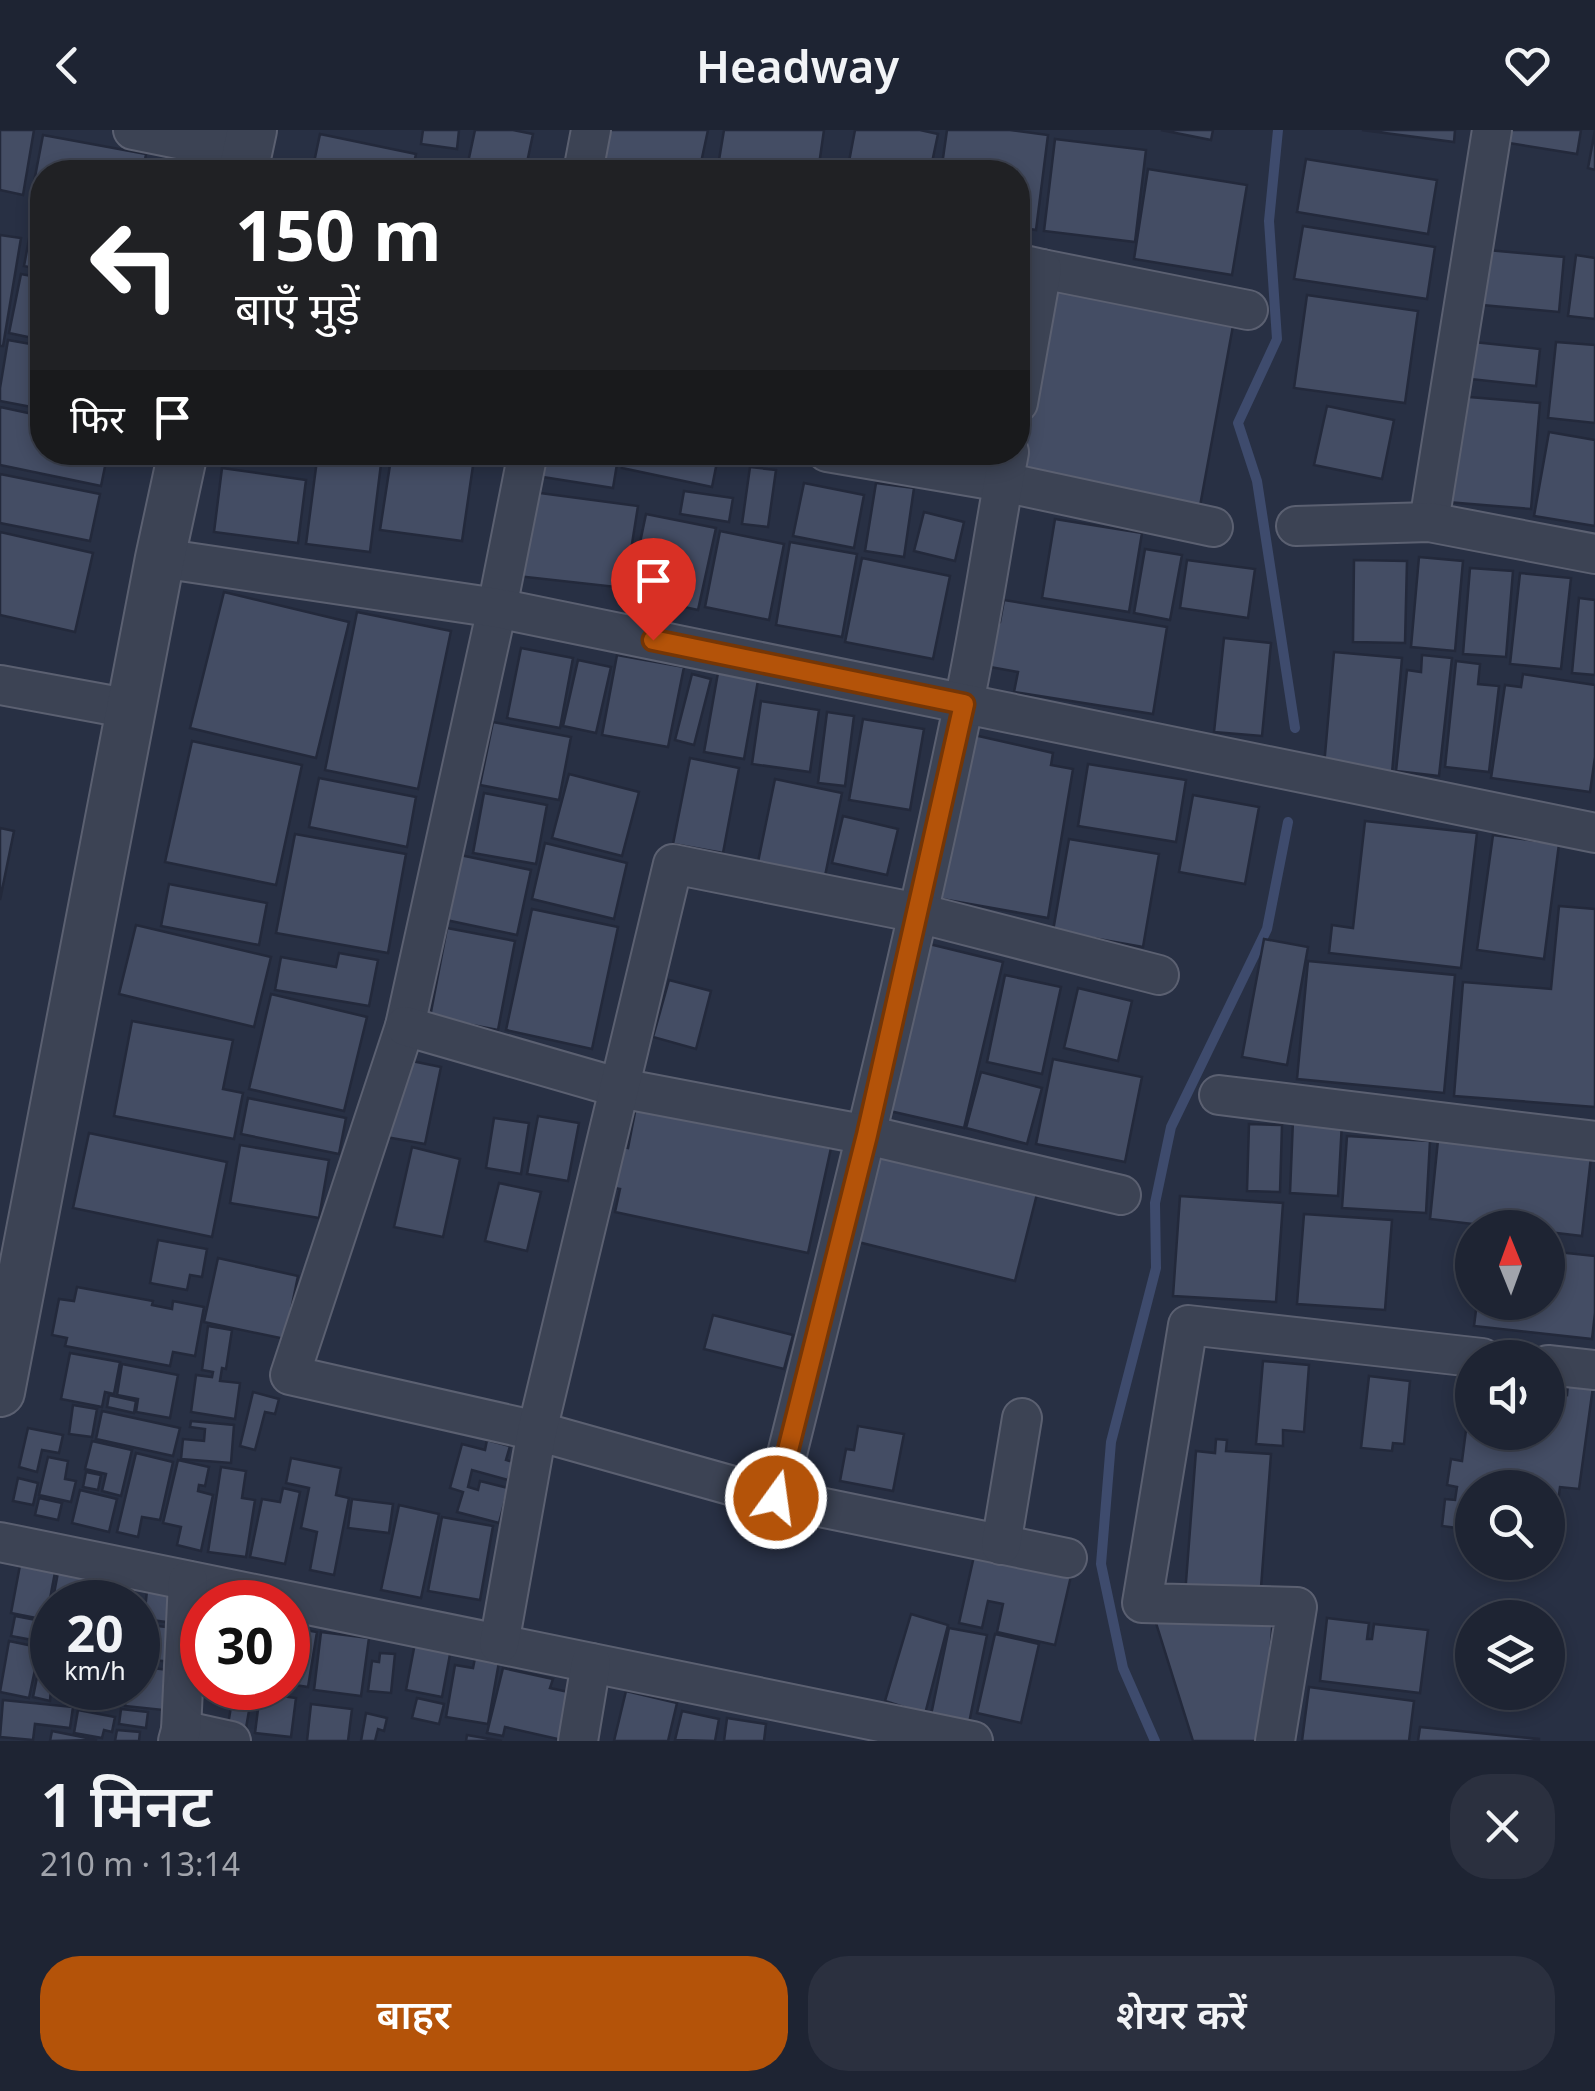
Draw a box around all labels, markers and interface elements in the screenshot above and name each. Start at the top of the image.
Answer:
text: Headway [696,35,899,96]
icon: back [40,38,95,93]
icon: heart [1500,38,1555,93]
text: 150 m [235,186,442,282]
icon: left [70,200,200,330]
text: बाएँ मुड़ें [235,277,360,338]
icon: arrive [145,390,200,445]
text: फिर [70,392,125,444]
pin [611,538,696,641]
icon: arrive [626,553,681,608]
north arrow [1455,1210,1565,1320]
map controls [1455,1210,1565,1710]
button: sound [1455,1340,1565,1450]
position arrow [724,1446,828,1550]
button: search [1455,1470,1565,1580]
speed limit sign: 30 [180,1580,310,1710]
text: 20 [66,1599,124,1667]
button: layers [1455,1600,1565,1710]
text: km/h [64,1653,126,1687]
text: 1 मिनट [40,1763,212,1845]
button: close [1450,1774,1555,1879]
text: 210 m · 13:14 [40,1842,240,1885]
button: बाहर [40,1956,788,2071]
button: शेयर करें [808,1956,1555,2071]

